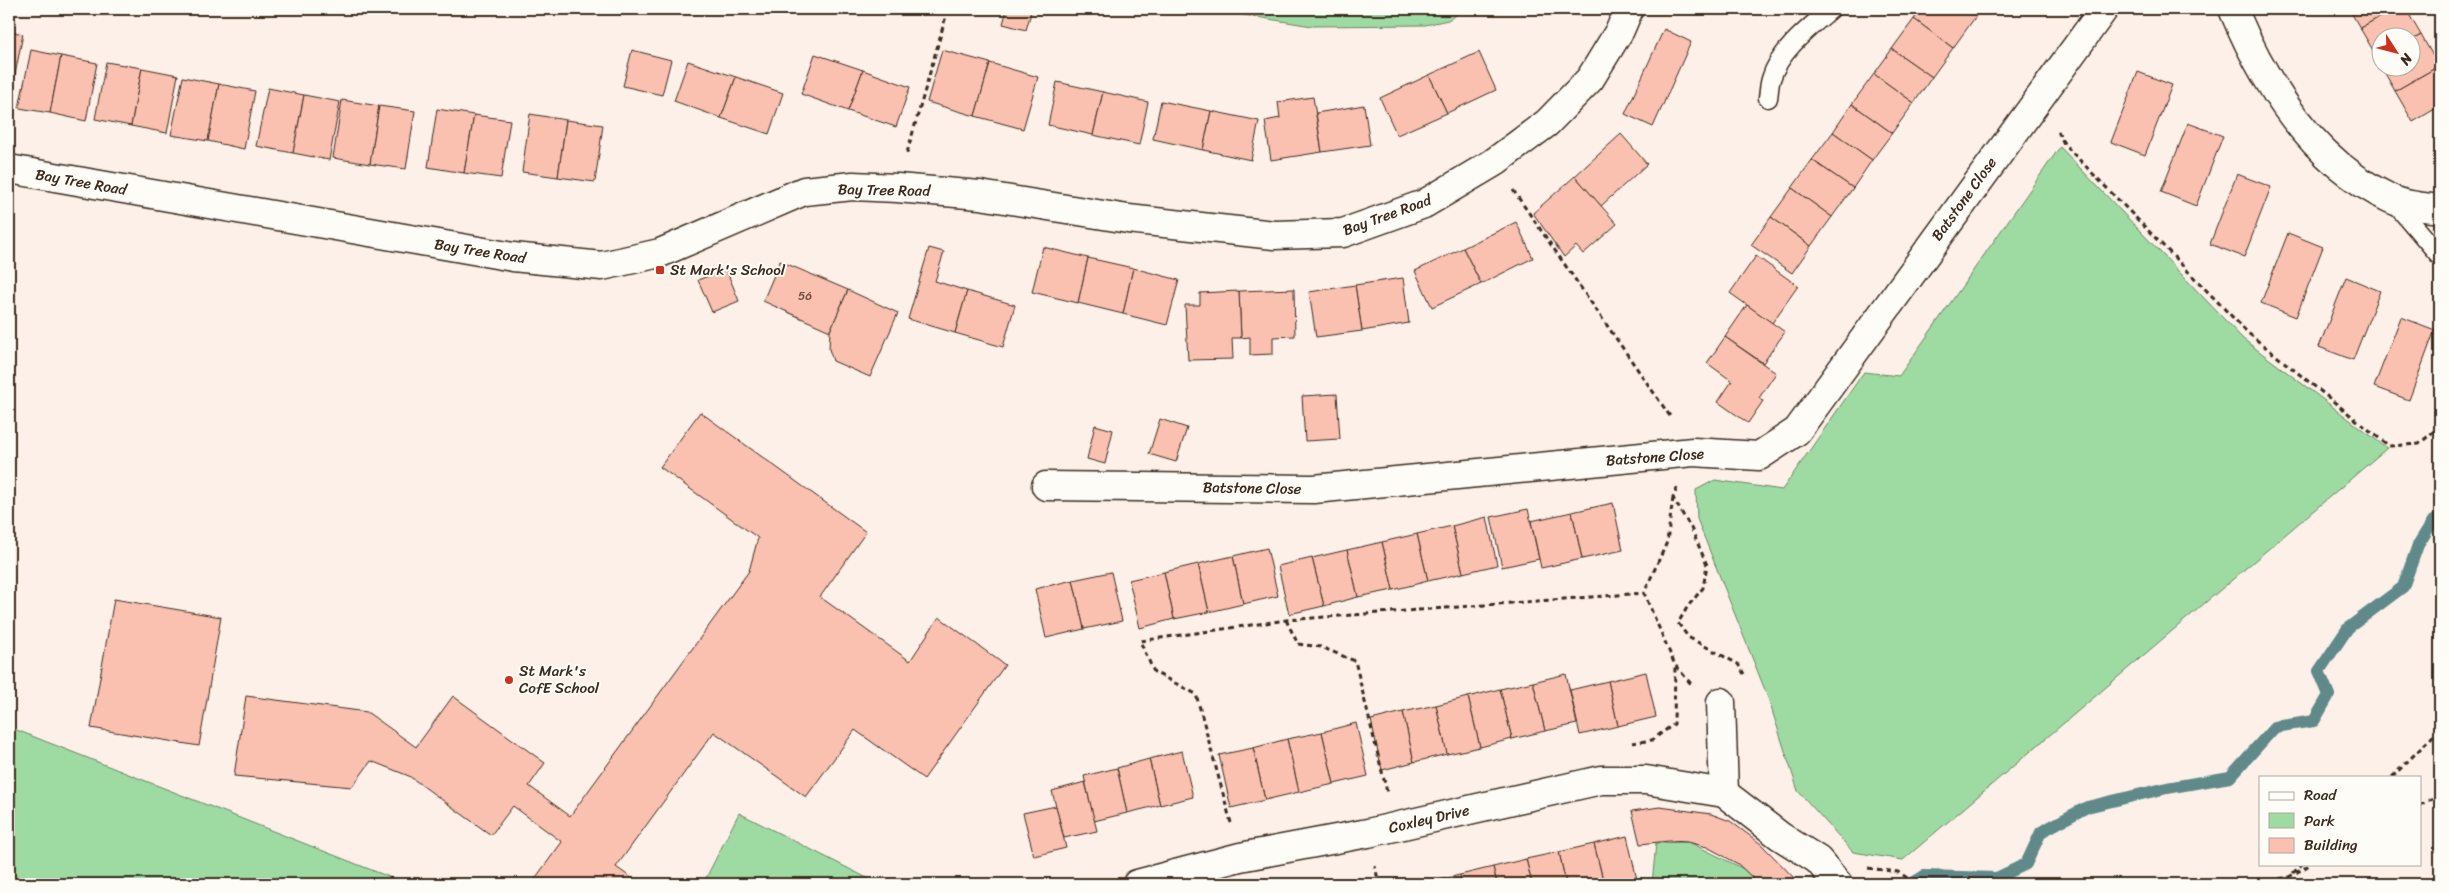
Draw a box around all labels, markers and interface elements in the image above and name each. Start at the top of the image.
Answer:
north arrow [2372,28,2422,78]
text: N [2393,47,2420,71]
street label: Batstone Close [1925,151,2004,246]
street label: Bay Tree Road [33,161,130,203]
street label: Bay Tree Road [838,176,931,204]
street label: Bay Tree Road [1339,187,1436,243]
street label: Bay Tree Road [432,231,529,271]
place label: St Mark's School [670,257,786,283]
marker: St Mark's School [654,264,666,276]
house number: 56 [798,285,812,307]
street label: Batstone Close [1605,441,1705,473]
street label: Batstone Close [1203,474,1302,502]
place label: St Mark's CofE School [519,658,600,701]
marker: St Mark's CofE School [503,674,515,686]
legend [2259,776,2422,866]
text: Road [2304,782,2337,808]
street label: Coxley Drive [1386,797,1472,841]
text: Park [2304,808,2335,834]
text: Building [2304,832,2358,858]

